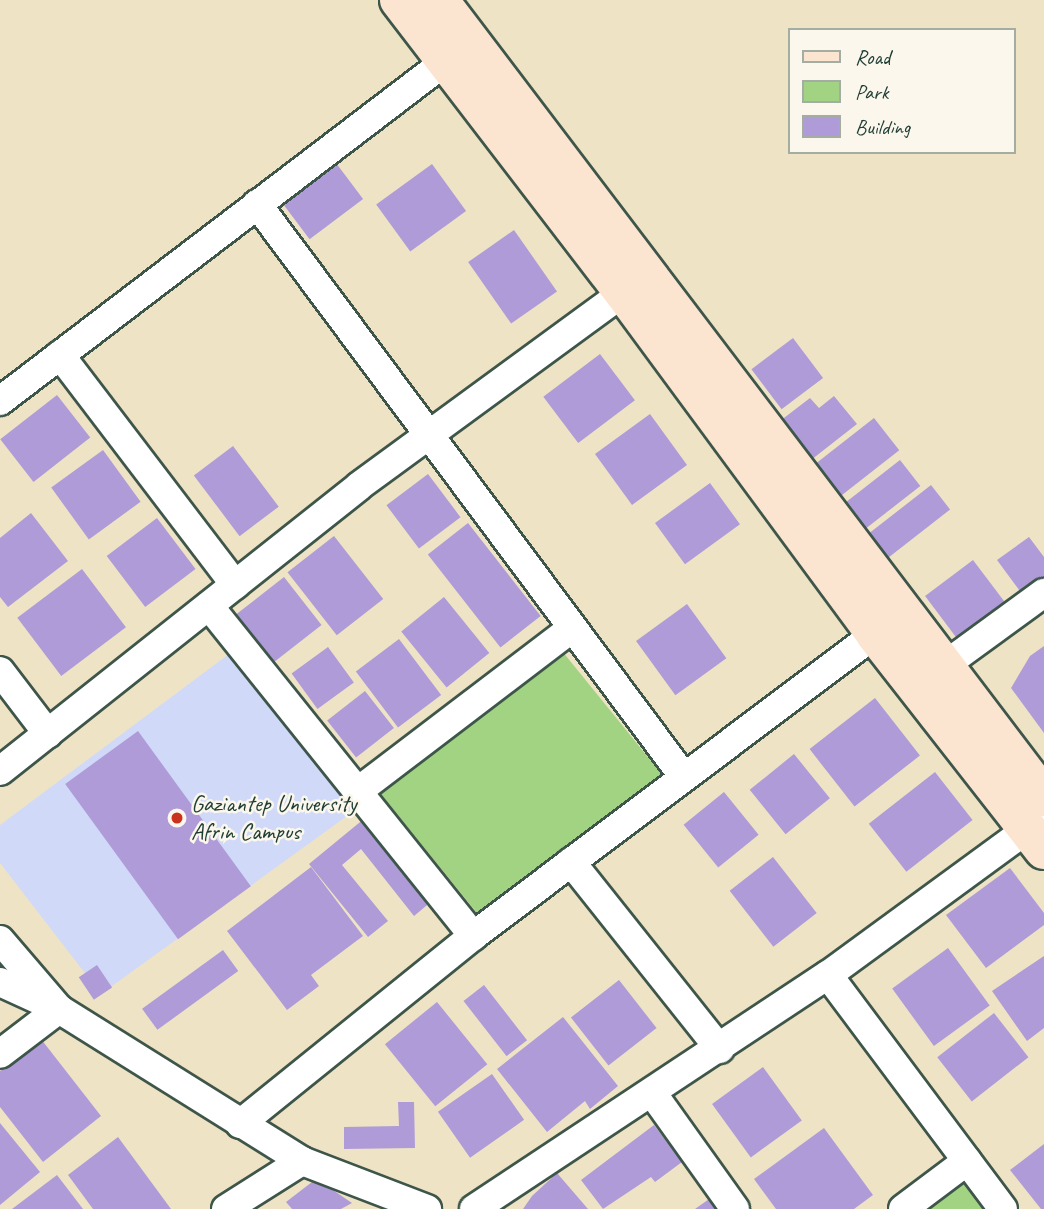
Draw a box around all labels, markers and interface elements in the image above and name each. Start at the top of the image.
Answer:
legend [788,28,1016,154]
text: Road [855,44,890,70]
text: Park [855,79,888,105]
text: Building [855,114,910,140]
place label: Gaziantep University Afrin Campus [191,790,357,846]
marker: Gaziantep University Afrin Campus [169,810,185,826]

